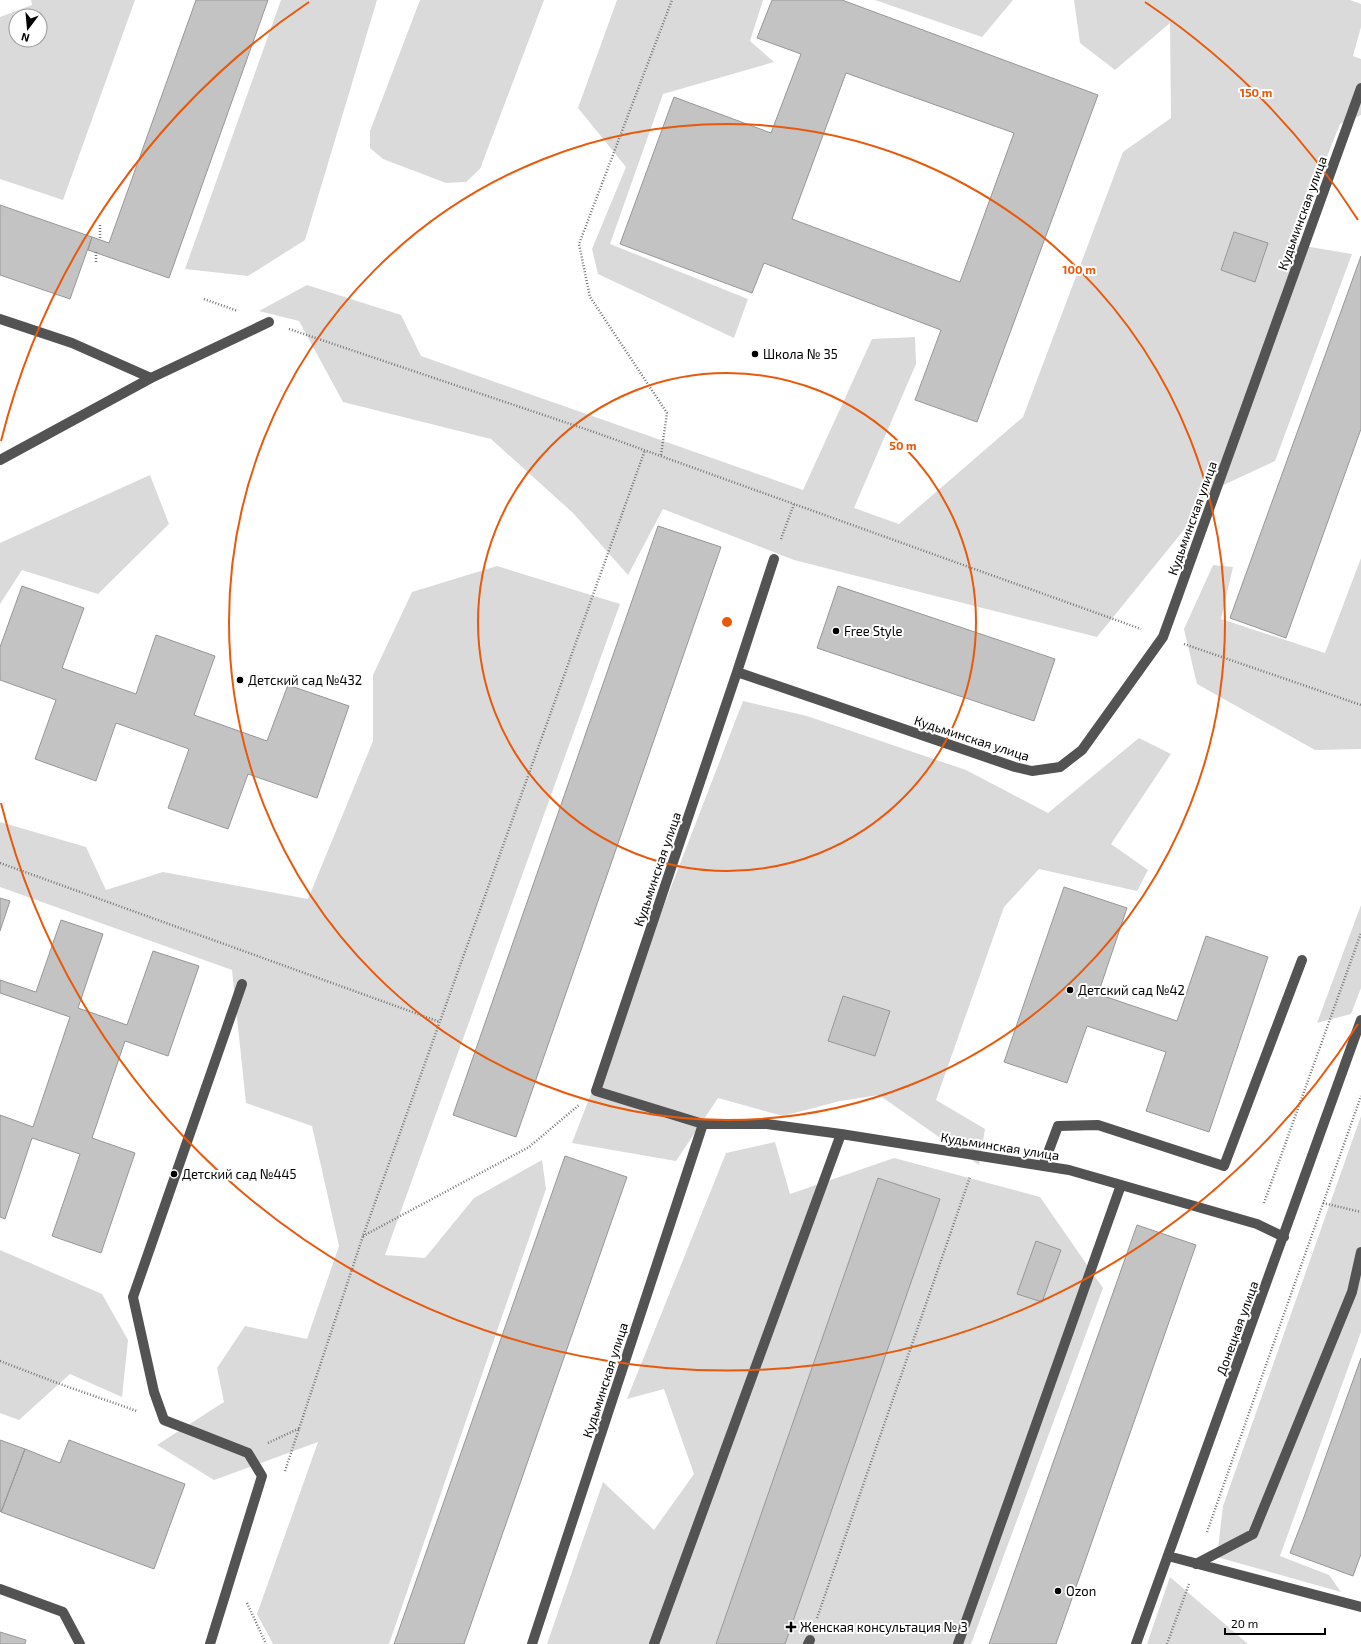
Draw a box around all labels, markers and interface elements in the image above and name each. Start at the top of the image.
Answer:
north arrow [8,8,48,48]
text: N [19,31,31,45]
text: 150 m [1240,85,1272,99]
street label: Кудьминская улица [1274,154,1330,272]
text: 100 m [1062,262,1096,276]
place label: Школа № 35 [763,346,838,362]
marker: Школа № 35 [750,349,760,359]
text: 50 m [889,438,917,452]
street label: Кудьминская улица [1164,459,1220,577]
centre of rings [720,615,734,629]
place label: Free Style [844,623,903,639]
marker: Free Style [831,626,841,636]
place label: Детский сад №432 [248,672,362,688]
marker: Детский сад №432 [235,675,245,685]
street label: Кудьминская улица [912,712,1032,764]
street label: Кудьминская улица [630,810,684,928]
place label: Детский сад №42 [1078,982,1185,998]
marker: Детский сад №42 [1065,985,1075,995]
street label: Кудьминская улица [939,1129,1061,1163]
place label: Детский сад №445 [182,1166,297,1182]
marker: Детский сад №445 [169,1169,179,1179]
street label: Донецкая улица [1213,1279,1261,1377]
street label: Кудьминская улица [579,1320,631,1440]
place label: Ozon [1066,1583,1096,1599]
marker: Ozon [1053,1586,1063,1596]
scale bar [1225,1610,1325,1636]
text: 20 m [1231,1616,1258,1630]
place label: Женская консультация № 3 [800,1619,968,1635]
marker: Женская консультация № 3 [785,1621,797,1633]

